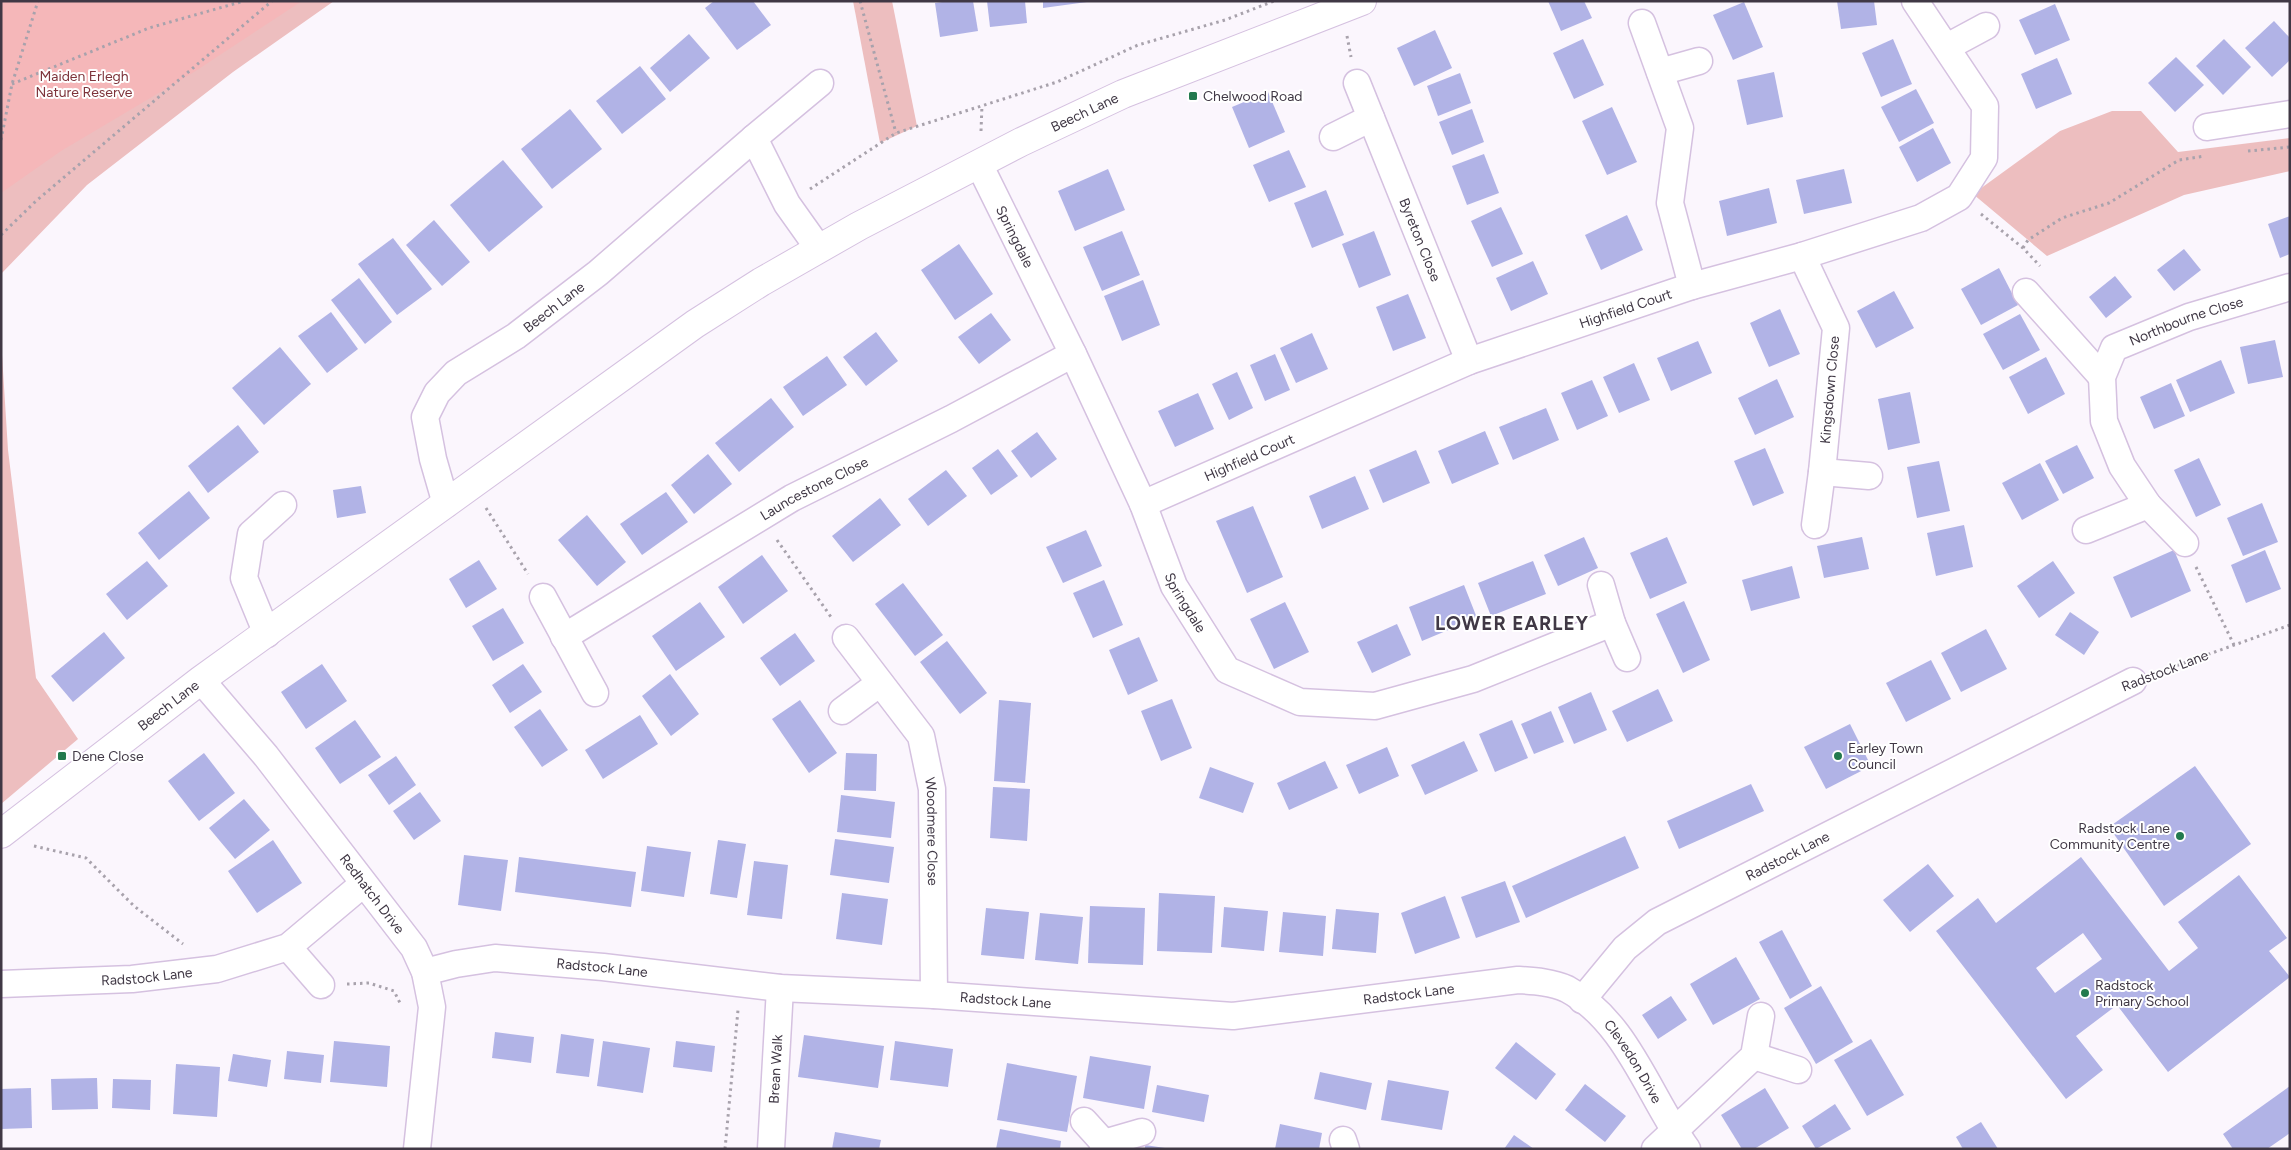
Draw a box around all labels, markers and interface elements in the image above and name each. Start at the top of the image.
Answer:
park label: Maiden Erlegh Nature Reserve [36,68,133,101]
place label: Chelwood Road [1203,88,1303,105]
street label: Beech Lane [1048,89,1121,135]
marker: Chelwood Road [1187,90,1199,102]
street label: Byreton Close [1396,196,1445,284]
street label: Springdale [992,203,1038,271]
street label: Beech Lane [520,278,588,336]
street label: Highfield Court [1577,285,1674,332]
street label: Northbourne Close [2127,293,2246,349]
street label: Kingsdown Close [1817,335,1843,445]
street label: Highfield Court [1202,430,1297,485]
street label: Launcestone Close [757,453,871,524]
street label: Springdale [1161,570,1210,636]
district label: LOWER EARLEY [1435,612,1589,635]
street label: Radstock Lane [2119,647,2211,695]
street label: Beech Lane [134,676,202,734]
place label: Earley Town Council [1848,740,1923,773]
place label: Dene Close [72,748,144,765]
marker: Dene Close [56,750,68,762]
marker: Earley Town Council [1832,750,1844,762]
street label: Woodmere Close [921,776,941,886]
place label: Radstock Lane Community Centre [2050,820,2170,853]
street label: Radstock Lane [1743,827,1833,884]
marker: Radstock Lane Community Centre [2174,830,2186,842]
street label: Redhatch Drive [336,851,409,937]
street label: Radstock Lane [556,955,649,981]
street label: Radstock Lane [101,963,194,989]
place label: Radstock Primary School [2095,977,2189,1010]
street label: Radstock Lane [1362,980,1456,1008]
marker: Radstock Primary School [2079,987,2091,999]
street label: Radstock Lane [959,988,1052,1012]
street label: Clevedon Drive [1600,1016,1666,1107]
street label: Brean Walk [765,1034,786,1104]

